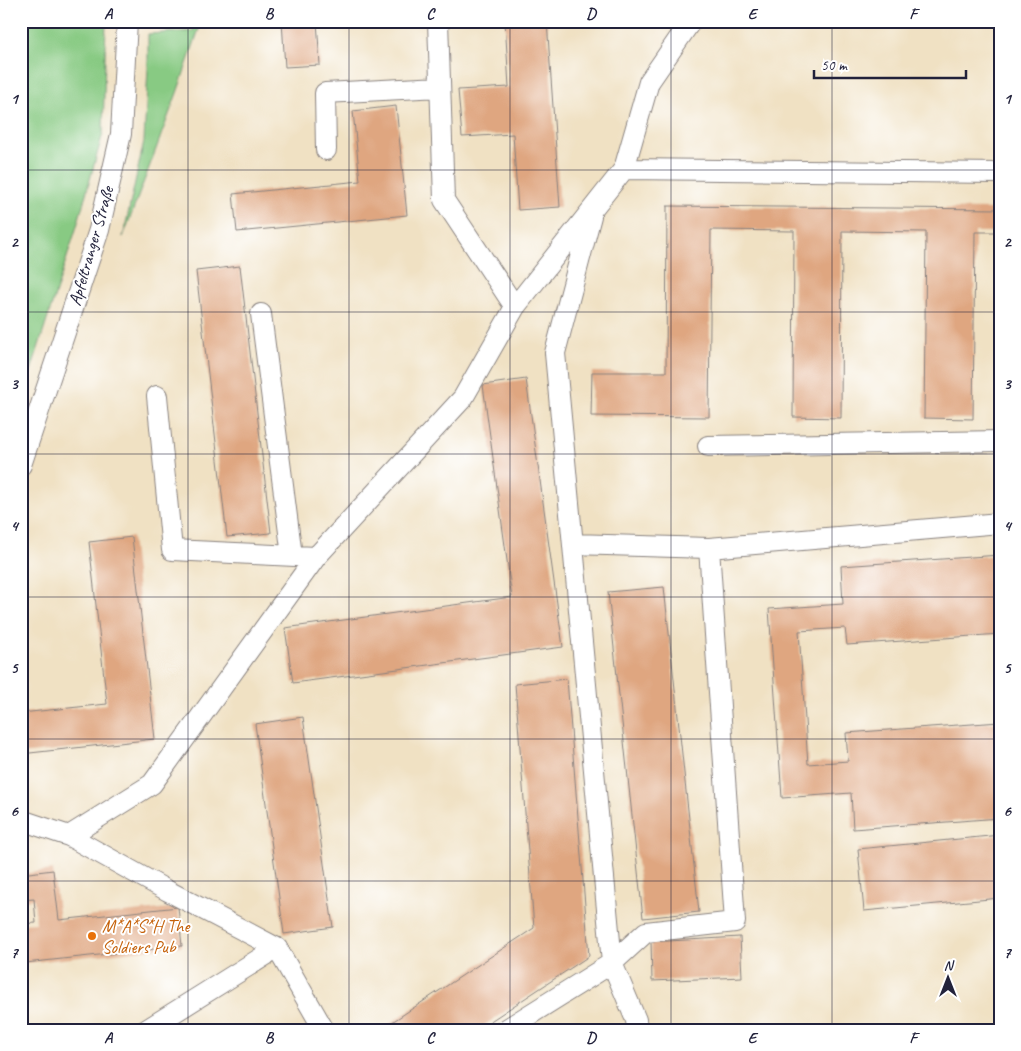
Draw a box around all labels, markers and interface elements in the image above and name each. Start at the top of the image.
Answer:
text: A [104,4,114,24]
text: B [265,4,275,24]
text: C [426,4,436,24]
text: D [586,4,597,24]
text: E [748,4,759,24]
text: F [909,4,920,24]
scale bar [814,48,966,80]
text: 50 m [821,56,848,75]
text: 1 [10,89,19,109]
text: 1 [1003,89,1012,109]
street label: Apfeltranger Straße [64,183,119,308]
text: 2 [10,232,19,252]
text: 2 [1003,232,1012,252]
text: 3 [10,374,19,394]
text: 3 [1003,374,1012,394]
text: 4 [10,516,19,536]
text: 4 [1003,516,1012,536]
text: 5 [11,658,20,678]
text: 5 [1004,658,1013,678]
text: 6 [10,801,19,821]
text: 6 [1003,801,1012,821]
place label: M*A*S*H The Soldiers Pub [102,915,190,958]
marker: M*A*S*H The Soldiers Pub [86,930,98,942]
text: 7 [10,943,19,963]
text: 7 [1003,943,1012,963]
north arrow [924,954,974,1004]
text: N [944,957,955,974]
text: A [104,1028,114,1048]
text: B [265,1028,275,1048]
text: C [426,1028,436,1048]
text: D [586,1028,597,1048]
text: E [748,1028,759,1048]
text: F [909,1028,920,1048]

